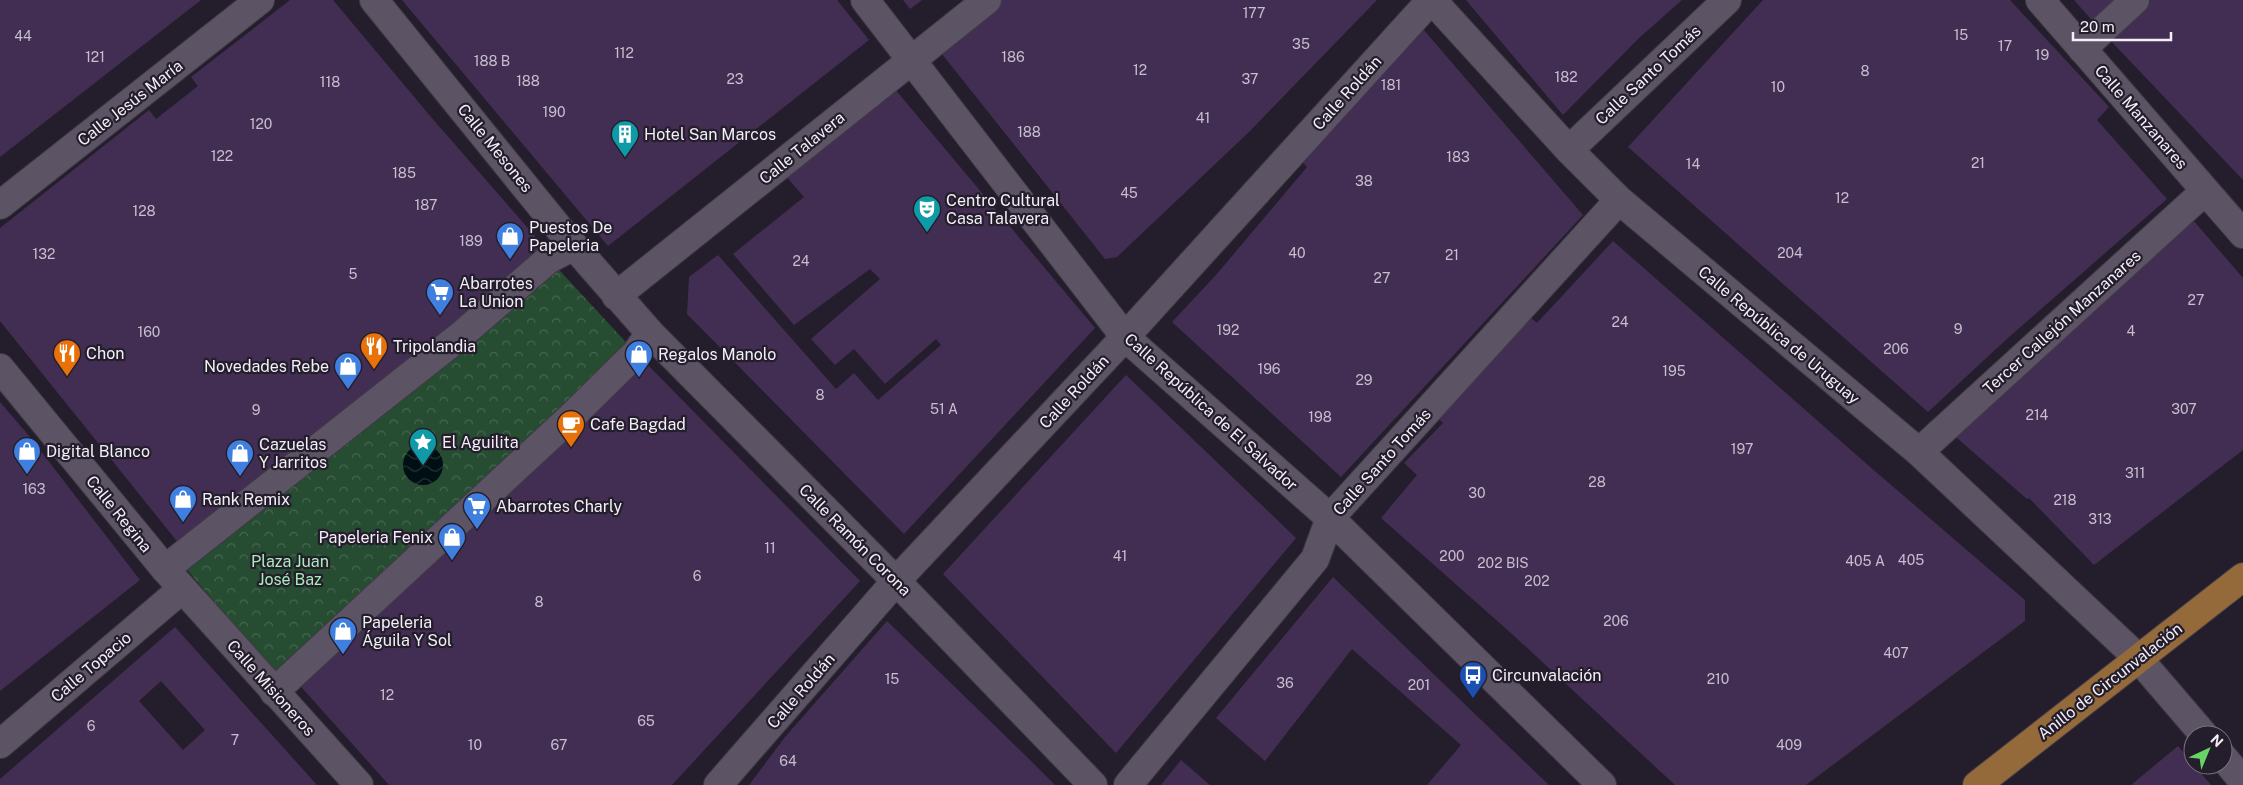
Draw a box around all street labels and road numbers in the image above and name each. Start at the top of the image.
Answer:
street label: Calle Santo Tomás [1591,21,1705,129]
street label: Calle Roldán [1309,52,1385,134]
street label: Calle Jesús María [74,56,186,150]
street label: Calle Manzanares [2091,61,2191,173]
street label: Calle Mesones [454,100,536,196]
street label: Calle Talavera [756,108,848,188]
street label: Tercer Callejón Manzanares [1979,246,2145,398]
street label: Calle República de Uruguay [1694,262,1864,408]
street label: Calle República de El Salvador [1121,329,1301,495]
street label: Calle Roldán [1035,351,1113,433]
street label: Calle Santo Tomás [1329,405,1435,519]
street label: Calle Regina [82,472,156,556]
street label: Calle Ramón Corona [795,480,915,600]
street label: Anillo de Circunvalación [2034,619,2186,743]
street label: Calle Topacio [47,628,135,706]
street label: Calle Misioneros [223,636,319,740]
street label: Calle Roldán [763,650,839,732]

